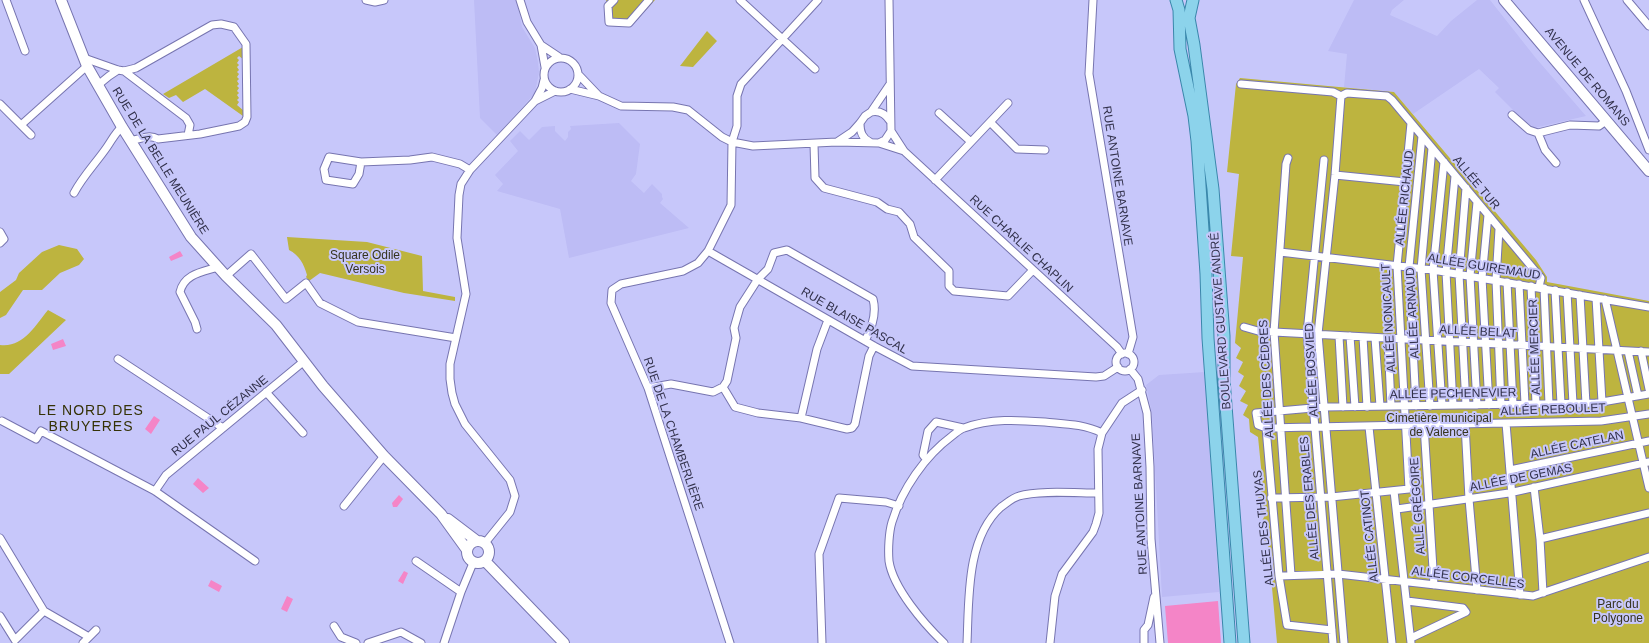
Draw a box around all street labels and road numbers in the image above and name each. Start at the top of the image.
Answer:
street label: AVENUE DE ROMANS [1541,25,1633,129]
street label: RUE DE LA BELLE MEUNIÈRE [109,85,211,237]
street label: RUE ANTOINE BARNAVE [1099,105,1135,247]
street label: ALLÉE RICHAUD [1393,150,1417,246]
street label: ALLÉE TUR [1449,153,1503,213]
street label: RUE CHARLIE CHAPLIN [966,192,1076,296]
street label: BOULEVARD GUSTAVE ANDRÉ [1208,232,1234,410]
street label: ALLÉE GUIREMAUD [1427,251,1541,283]
street label: ALLÉE NONICAULT [1379,263,1399,373]
street label: ALLÉE ARNAUD [1403,267,1423,359]
street label: RUE BLAISE PASCAL [798,285,910,357]
street label: ALLÉE MERCIER [1526,299,1544,395]
street label: ALLÉE DES CÈDRES [1257,319,1277,439]
street label: ALLÉE BOSVIED [1302,323,1322,417]
street label: ALLÉE BELAT [1439,323,1517,341]
street label: RUE DE LA CHAMBERLIÈRE [640,355,706,513]
street label: RUE PAUL CÉZANNE [169,373,271,459]
street label: ALLÉE PECHENEVIER [1390,386,1516,402]
street label: ALLÉE REBOULET [1500,401,1606,419]
street label: ALLÉE CATELAN [1529,428,1625,462]
street label: RUE ANTOINE BARNAVE [1129,433,1151,575]
street label: ALLÉE DES ERABLES [1297,436,1323,560]
street label: ALLÉ GRÉGOIRE [1407,457,1429,555]
street label: ALLÉE DE GEMAS [1469,461,1573,495]
street label: ALLÉE DES THUYAS [1251,469,1277,587]
street label: ALLÉE CATINOT [1358,489,1382,583]
street label: ALLÉE CORCELLES [1411,564,1525,592]

